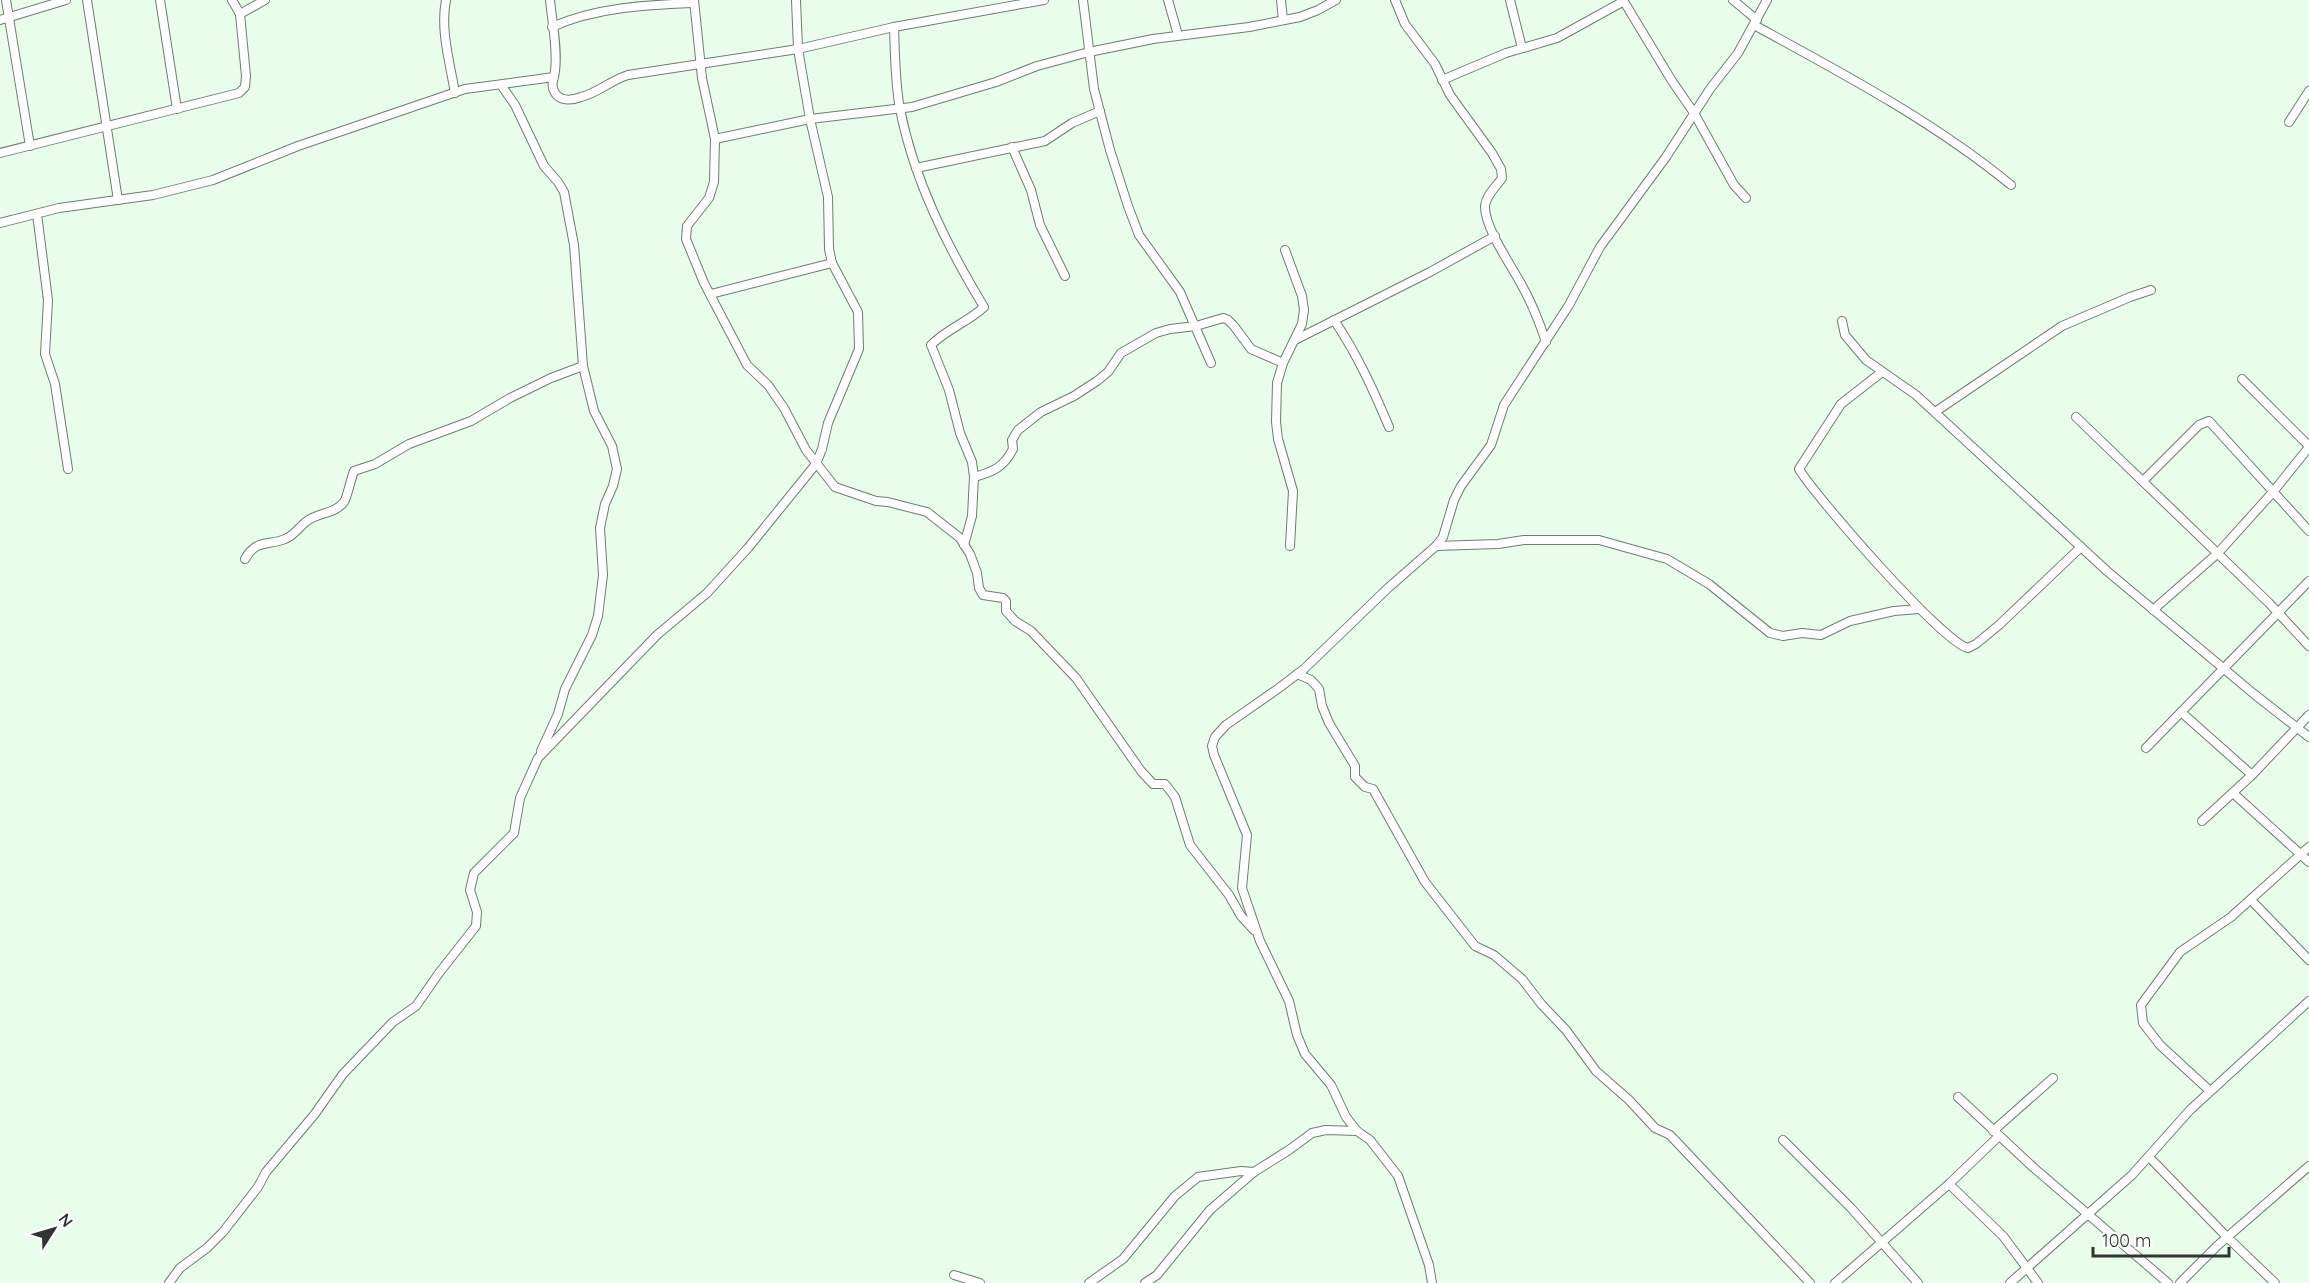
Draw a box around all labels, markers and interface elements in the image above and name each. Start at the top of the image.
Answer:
north arrow [24,1199,84,1259]
text: N [54,1209,78,1231]
scale bar [2093,1220,2230,1258]
text: 100 m [2102,1229,2151,1252]

